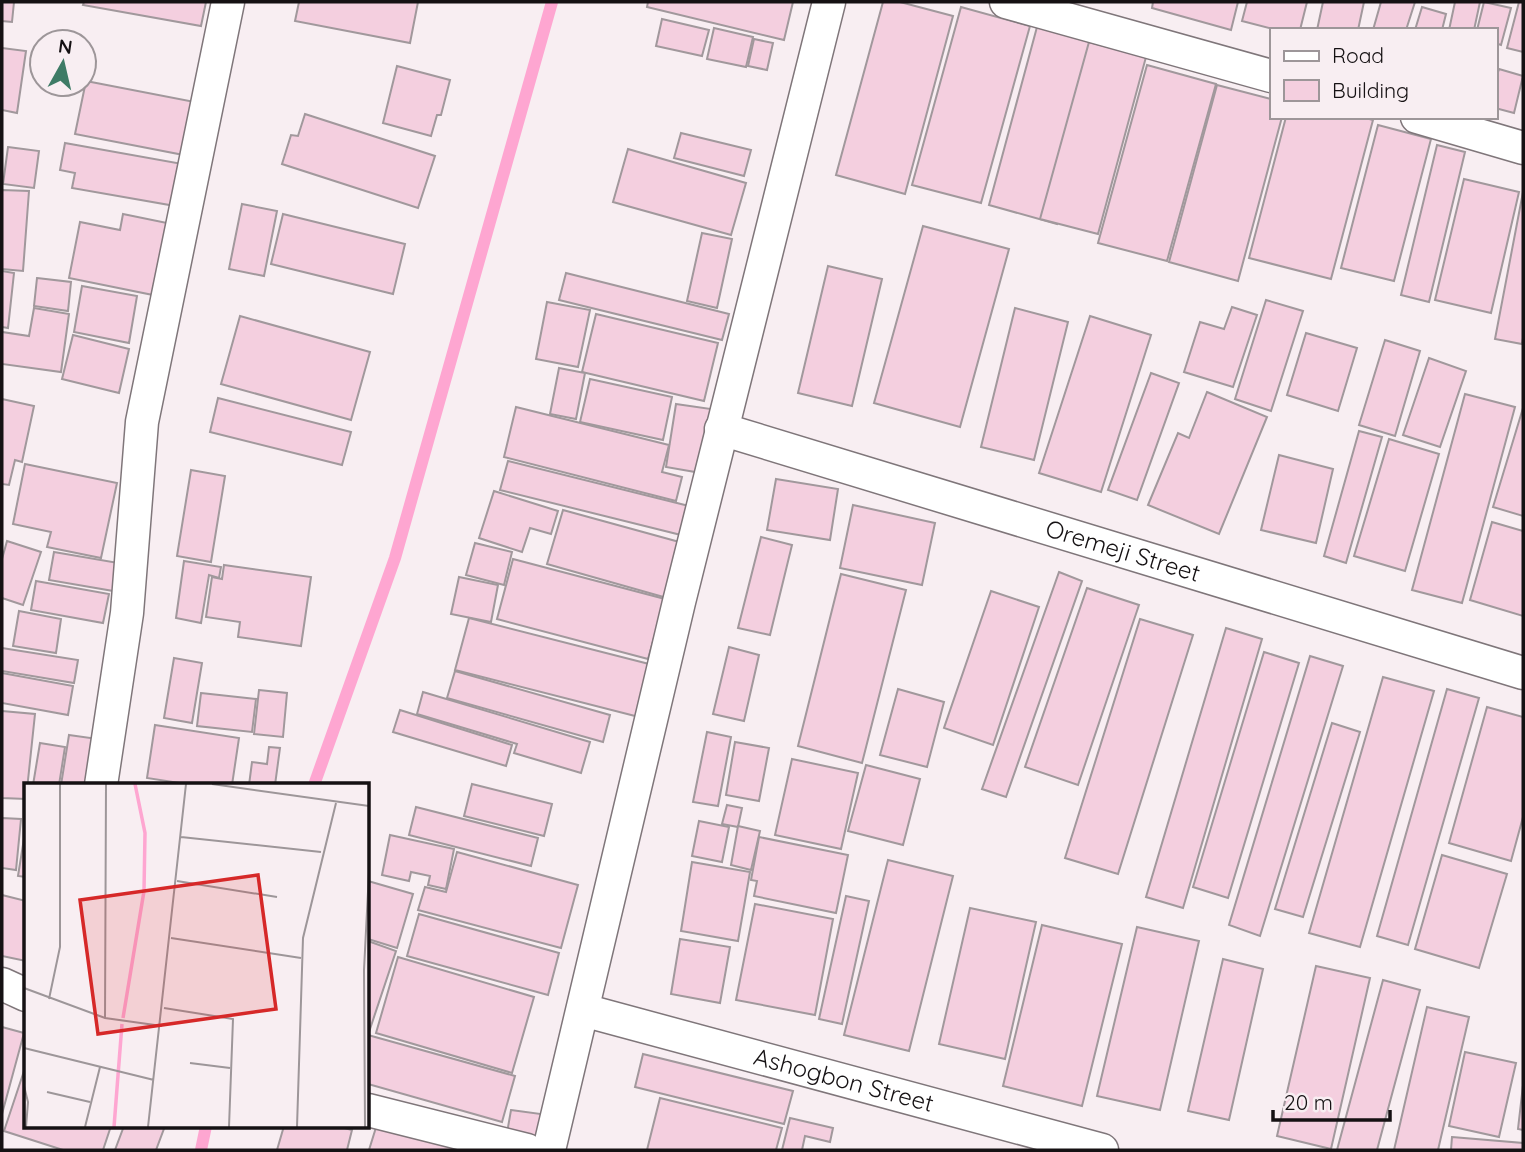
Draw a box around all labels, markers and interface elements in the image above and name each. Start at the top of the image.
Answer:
north arrow [28,28,98,98]
legend [1270,28,1497,119]
text: N [57,33,74,59]
text: Road [1332,42,1384,68]
text: Building [1332,77,1409,103]
street label: Oremeji Street [1042,513,1204,588]
inset map [24,783,369,1128]
street label: Ashogbon Street [751,1041,937,1118]
scale bar [1273,1078,1390,1122]
text: 20 m [1284,1089,1333,1115]

